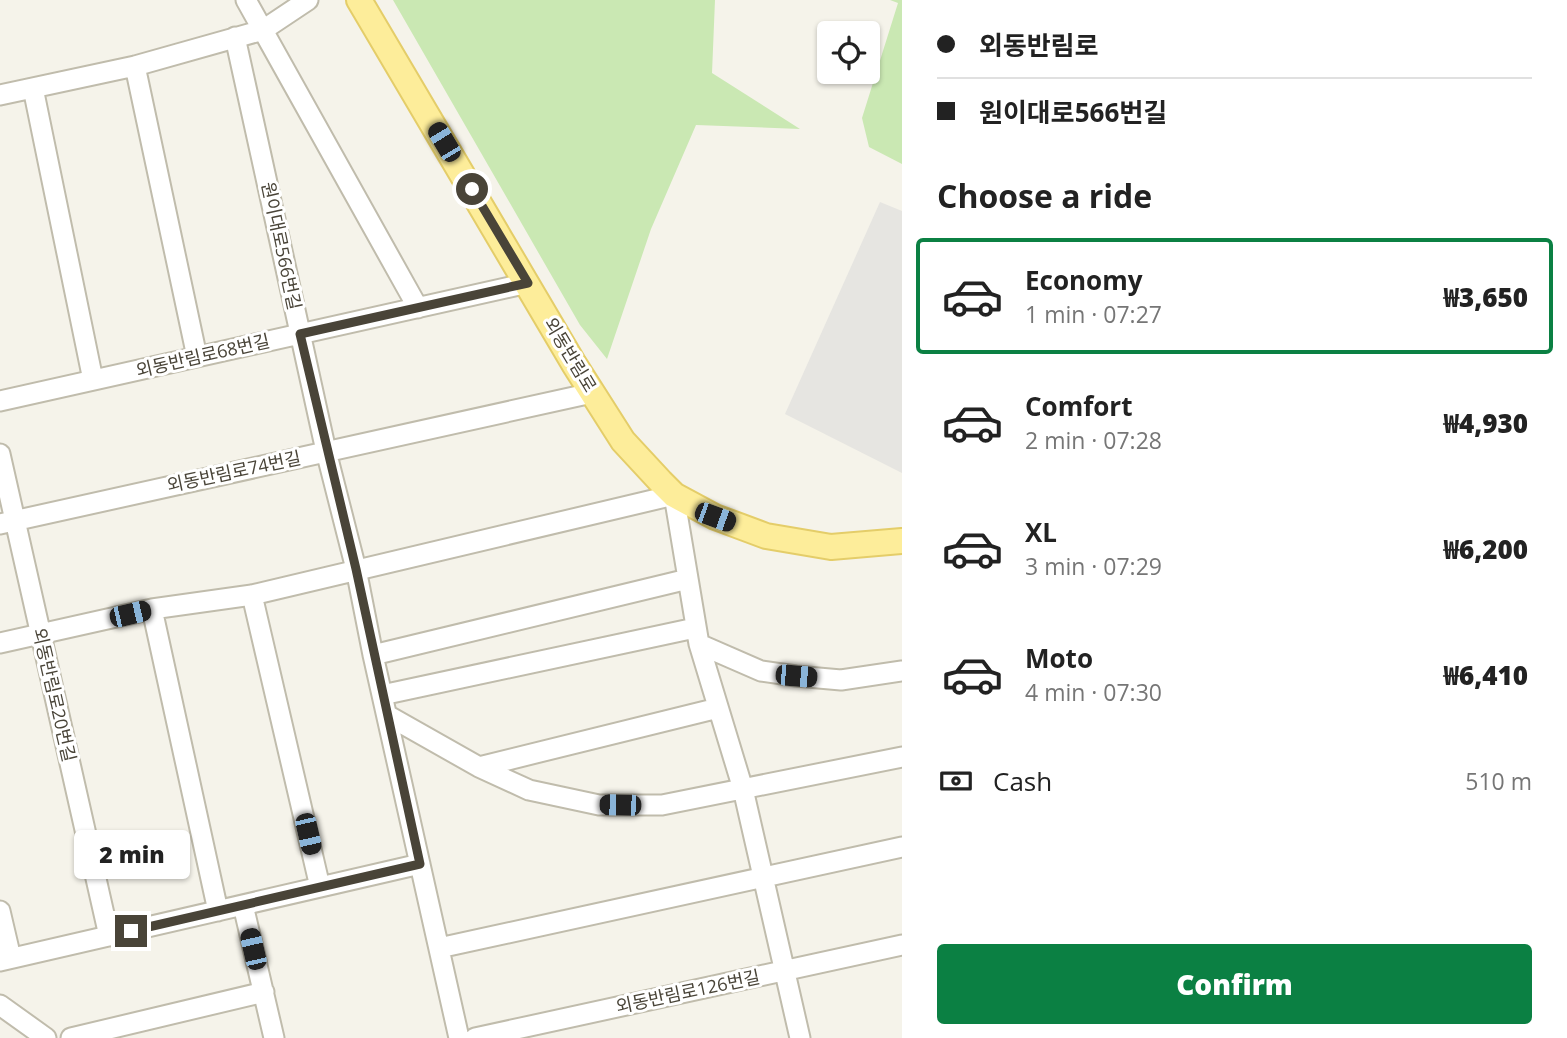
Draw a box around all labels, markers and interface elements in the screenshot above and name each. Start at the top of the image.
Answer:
map controls [817,21,880,84]
button: locate [817,21,880,84]
text: 외동반림로 [979,27,1099,63]
text: 원이대로566번길 [979,94,1167,130]
car [425,119,464,165]
route start [456,173,488,205]
text: Choose a ride [937,174,1152,217]
street label: 원이대로566번길 [257,180,307,312]
text: Economy [1025,262,1143,298]
icon: car [941,265,1004,328]
text: ₩3,650 [1443,279,1528,315]
text: 1 min · 07:27 [1025,298,1162,330]
street label: 외동반림로 [539,313,602,396]
street label: 외동반림로68번길 [134,328,272,382]
text: Comfort [1025,388,1132,424]
icon: car [941,391,1004,454]
text: ₩4,930 [1443,405,1528,441]
text: 2 min · 07:28 [1025,424,1162,456]
street label: 외동반림로74번길 [165,445,303,497]
car [692,500,739,534]
text: XL [1025,514,1057,550]
icon: car [941,517,1004,580]
text: ₩6,200 [1443,531,1528,567]
text: 3 min · 07:29 [1025,550,1162,582]
car [108,599,153,629]
street label: 외동반림로20번길 [28,626,82,764]
text: Moto [1025,640,1093,676]
icon: car [941,643,1004,706]
text: ₩6,410 [1443,657,1528,693]
car [775,664,818,688]
text: 4 min · 07:30 [1025,676,1162,708]
icon: cash [937,762,975,800]
text: Cash [993,763,1052,799]
text: 510 m [1465,765,1532,797]
car [599,794,642,816]
car [294,811,323,857]
callout: 2 min [73,830,189,878]
text: 2 min [99,838,165,870]
route end [115,915,147,947]
car [239,926,268,972]
button: Confirm [937,944,1532,1024]
street label: 외동반림로126번길 [614,964,762,1018]

